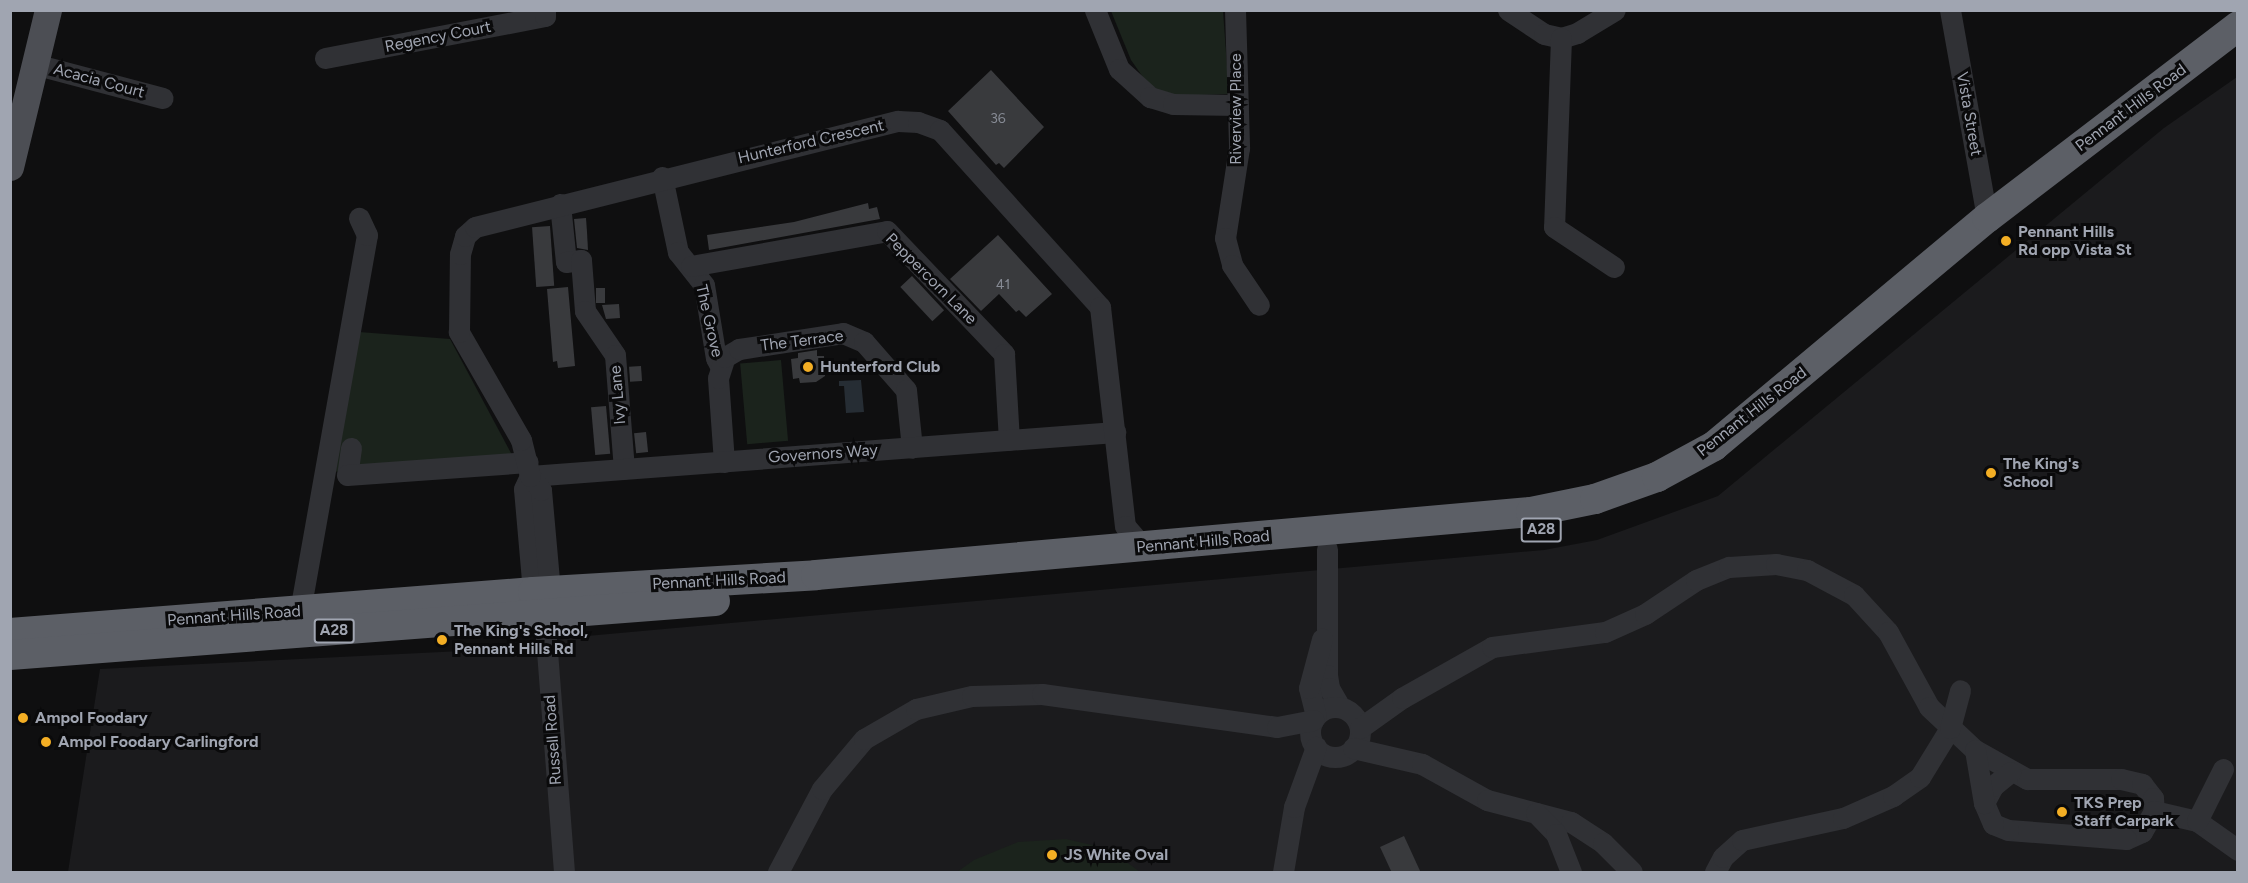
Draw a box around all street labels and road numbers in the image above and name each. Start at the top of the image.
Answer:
street label: Regency Court [383,17,493,57]
street label: Riverview Place [1226,53,1246,165]
street label: Acacia Court [51,60,147,102]
street label: Pennant Hills Road [2072,60,2190,156]
street label: Vista Street [1952,70,1986,158]
street label: Hunterford Crescent [736,116,886,168]
street label: Peppercorn Lane [881,229,981,329]
street label: The Grove [691,283,727,359]
street label: The Terrace [759,326,845,356]
street label: Pennant Hills Road [1693,363,1811,461]
street label: Ivy Lane [606,365,630,425]
street label: Governors Way [768,441,878,467]
road number: A28 [1520,518,1562,542]
street label: Pennant Hills Road [1136,527,1270,557]
street label: Pennant Hills Road [652,568,786,594]
street label: Pennant Hills Road [167,602,301,630]
road number: A28 [313,619,355,643]
street label: Russell Road [540,694,566,786]

